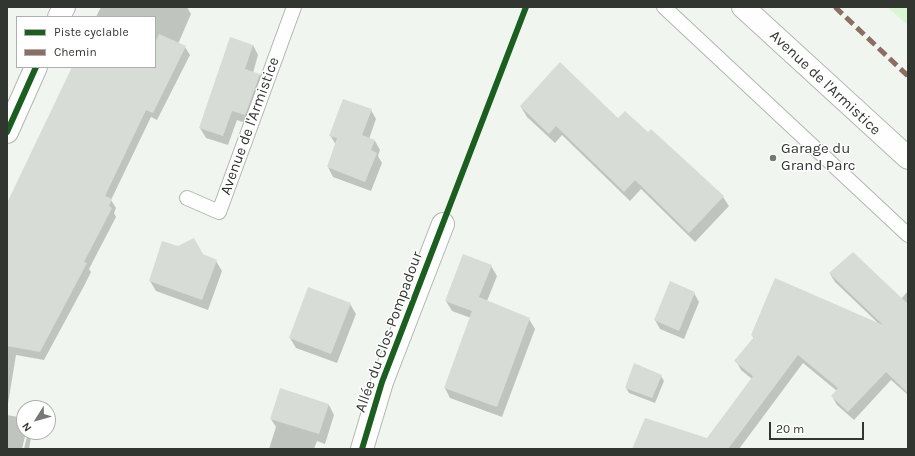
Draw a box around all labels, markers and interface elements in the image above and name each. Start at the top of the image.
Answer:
legend [16,16,156,68]
text: Piste cyclable [54,25,129,39]
street label: Avenue de l'Armistice [766,27,884,139]
text: Chemin [54,45,97,59]
street label: Avenue de l'Armistice [217,55,283,197]
place label: Garage du Grand Parc [781,140,856,175]
marker: Garage du Grand Parc [768,153,778,163]
street label: Allée du Clos Pompadour [352,249,426,415]
north arrow [16,400,56,440]
scale bar [771,414,866,440]
text: N [19,420,34,434]
text: 20 m [776,422,804,436]

